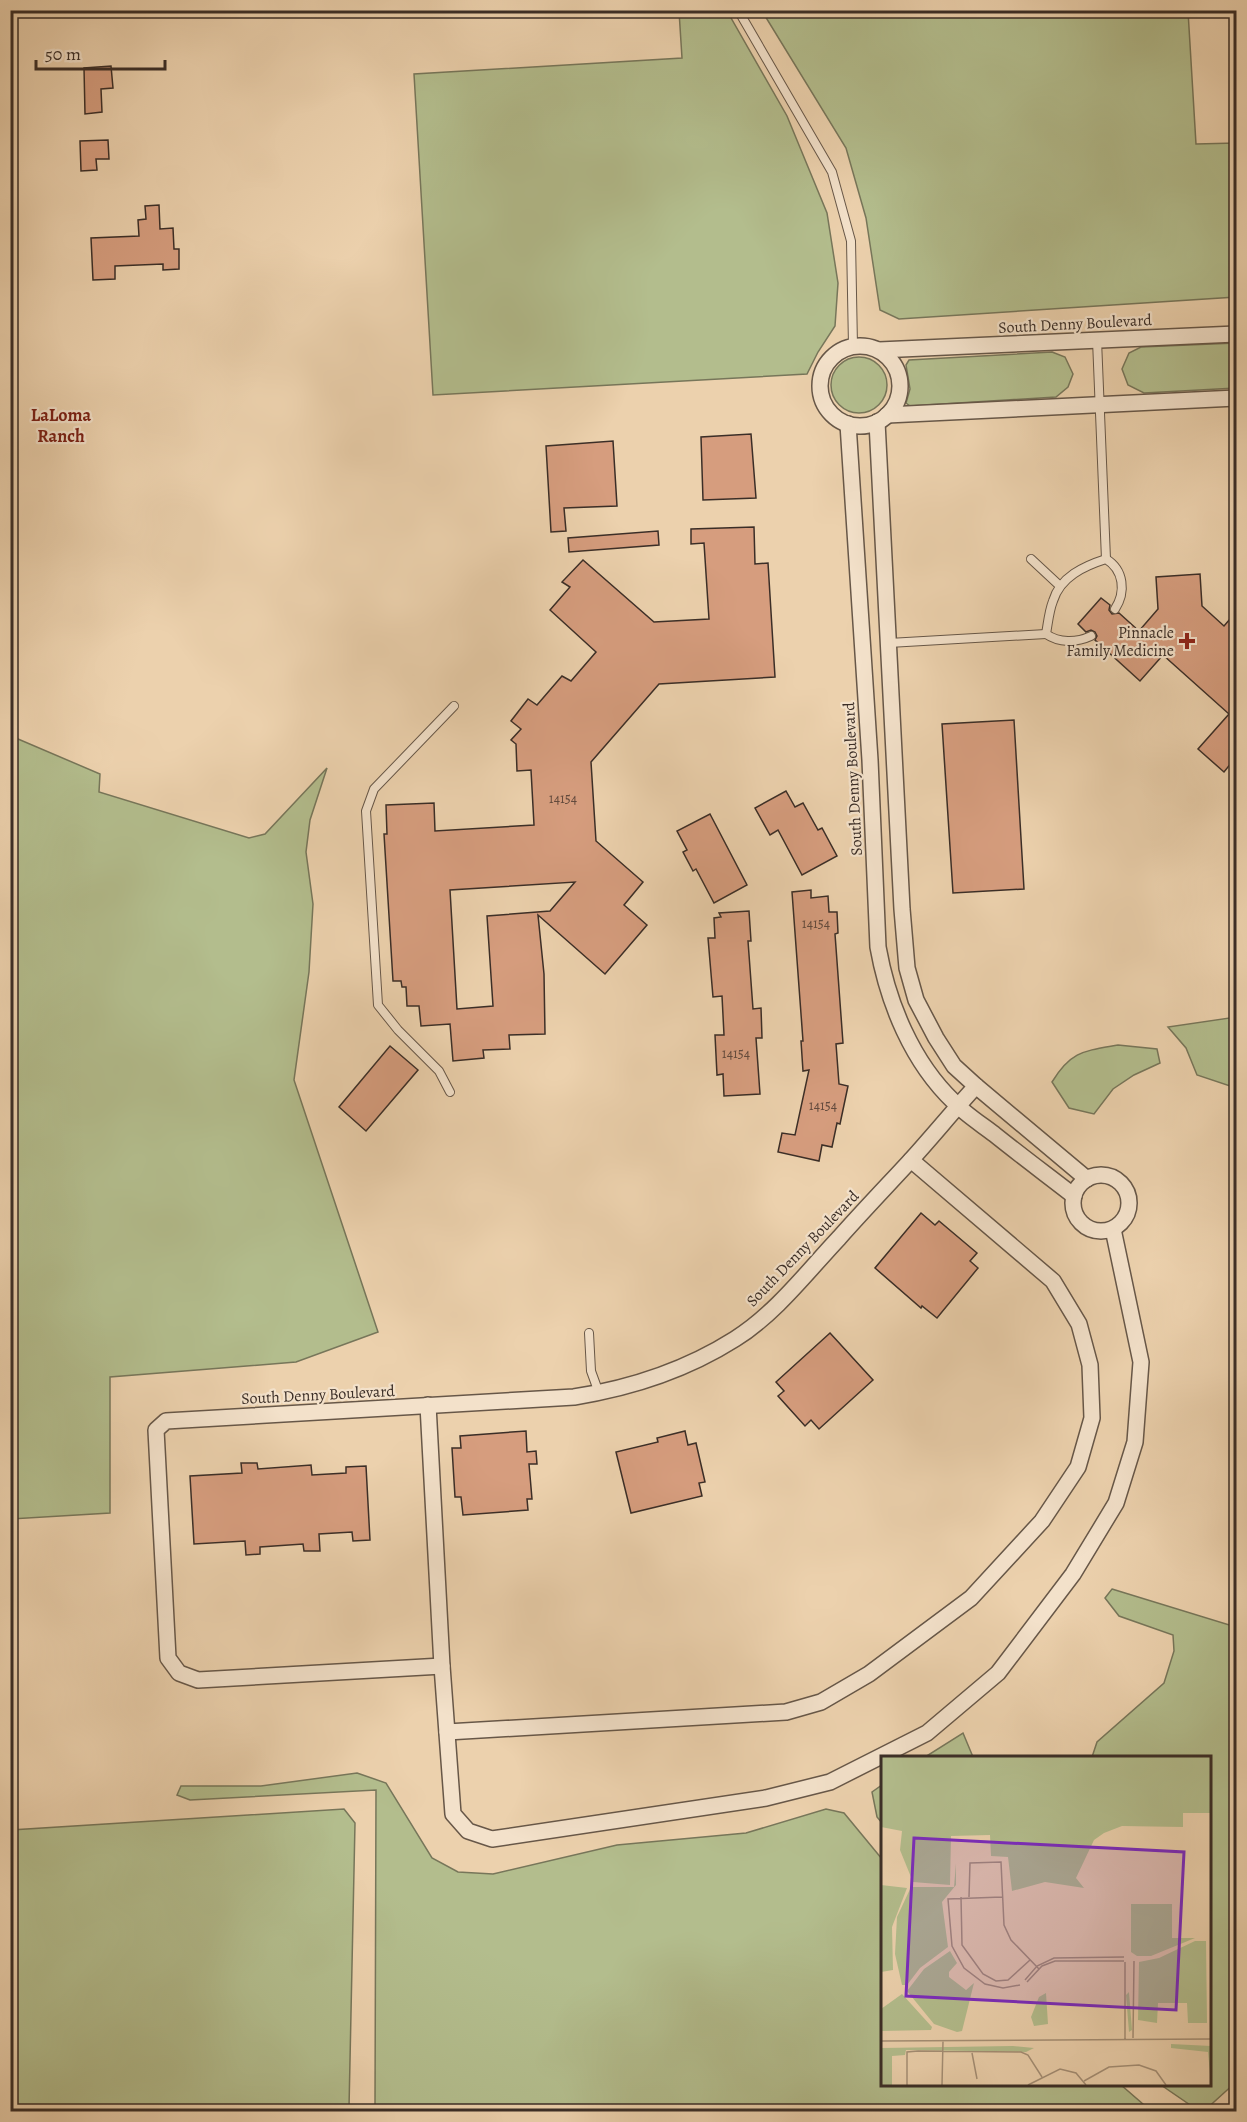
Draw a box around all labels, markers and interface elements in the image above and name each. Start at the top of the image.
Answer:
scale bar [36,33,165,71]
text: 50 m [45,42,81,66]
street label: South Denny Boulevard [998,309,1153,339]
district label: LaLoma Ranch [31,403,92,448]
place label: Pinnacle Family Medicine [1066,622,1174,662]
marker: Pinnacle Family Medicine [1178,632,1196,650]
street label: South Denny Boulevard [838,701,868,856]
house number: 14154 [549,789,577,808]
house number: 14154 [802,914,830,933]
house number: 14154 [722,1044,750,1063]
house number: 14154 [809,1096,837,1115]
street label: South Denny Boulevard [741,1185,864,1312]
street label: South Denny Boulevard [241,1380,396,1410]
inset map [881,1756,1211,2086]

